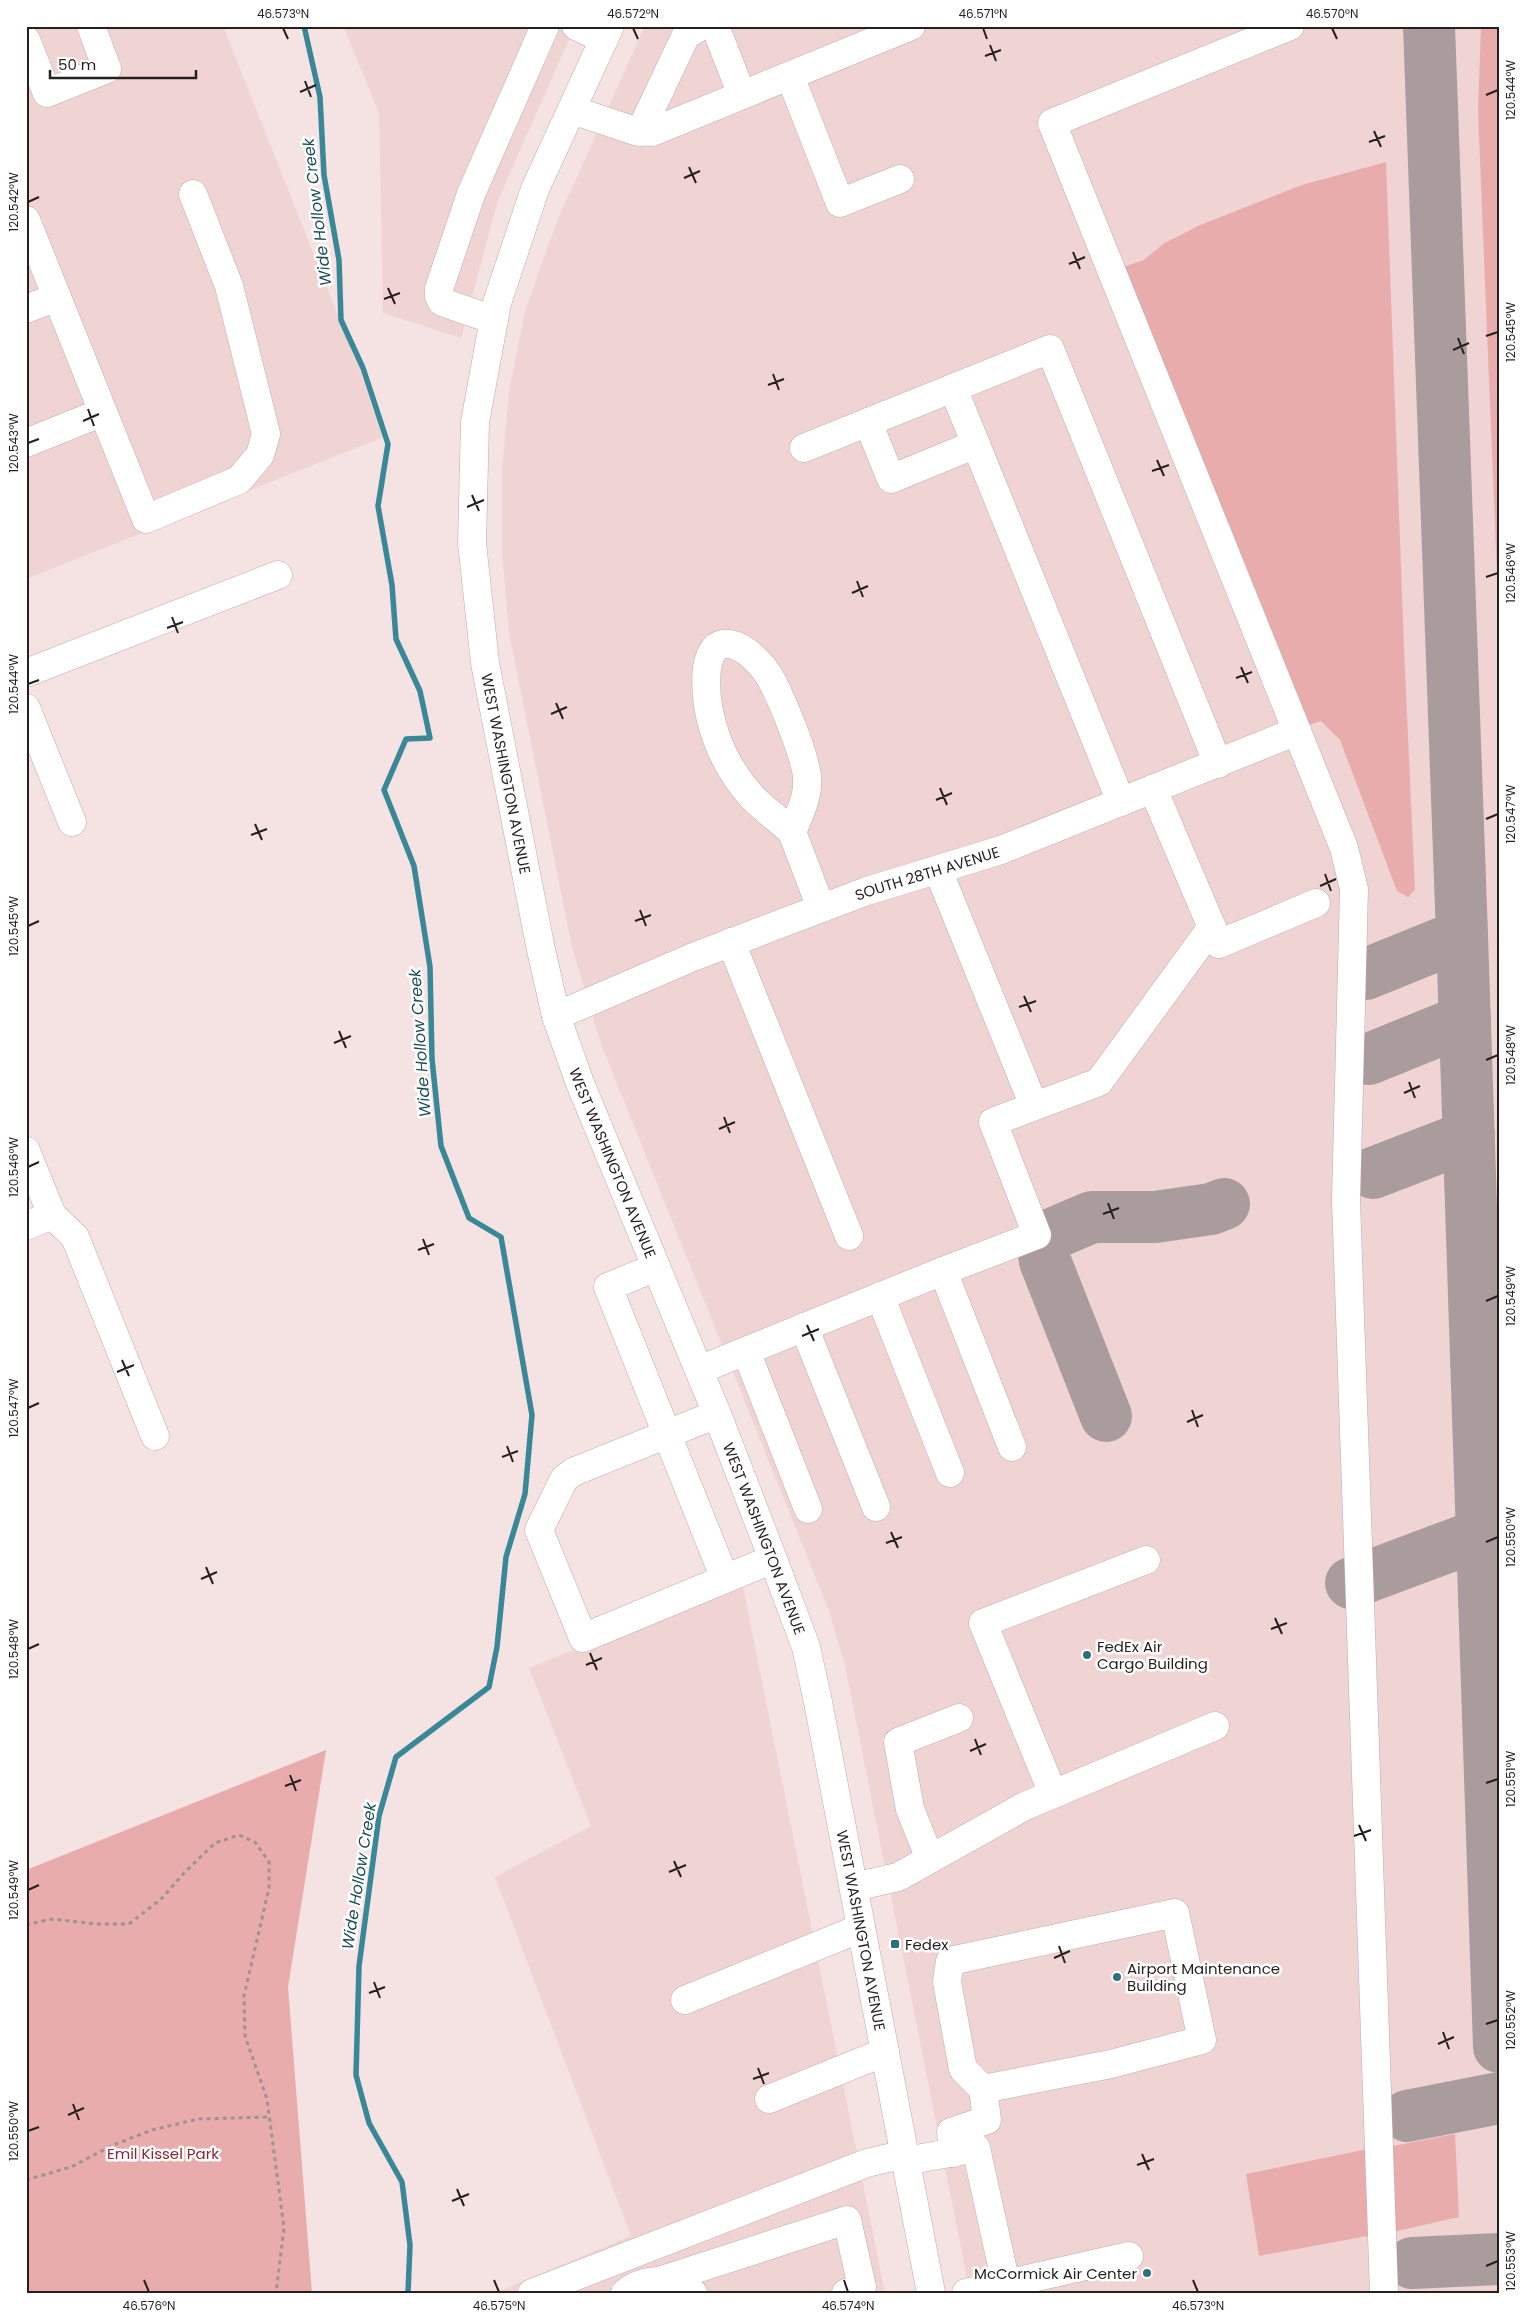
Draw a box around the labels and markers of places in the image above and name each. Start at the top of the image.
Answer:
place label: FedEx Air Cargo Building [1097,1636,1208,1674]
marker: FedEx Air Cargo Building [1081,1649,1093,1661]
place label: Fedex [905,1934,949,1955]
marker: Fedex [889,1938,901,1950]
place label: Airport Maintenance Building [1127,1958,1280,1996]
marker: Airport Maintenance Building [1111,1971,1123,1983]
place label: McCormick Air Center [974,2263,1137,2284]
marker: McCormick Air Center [1141,2267,1153,2279]

